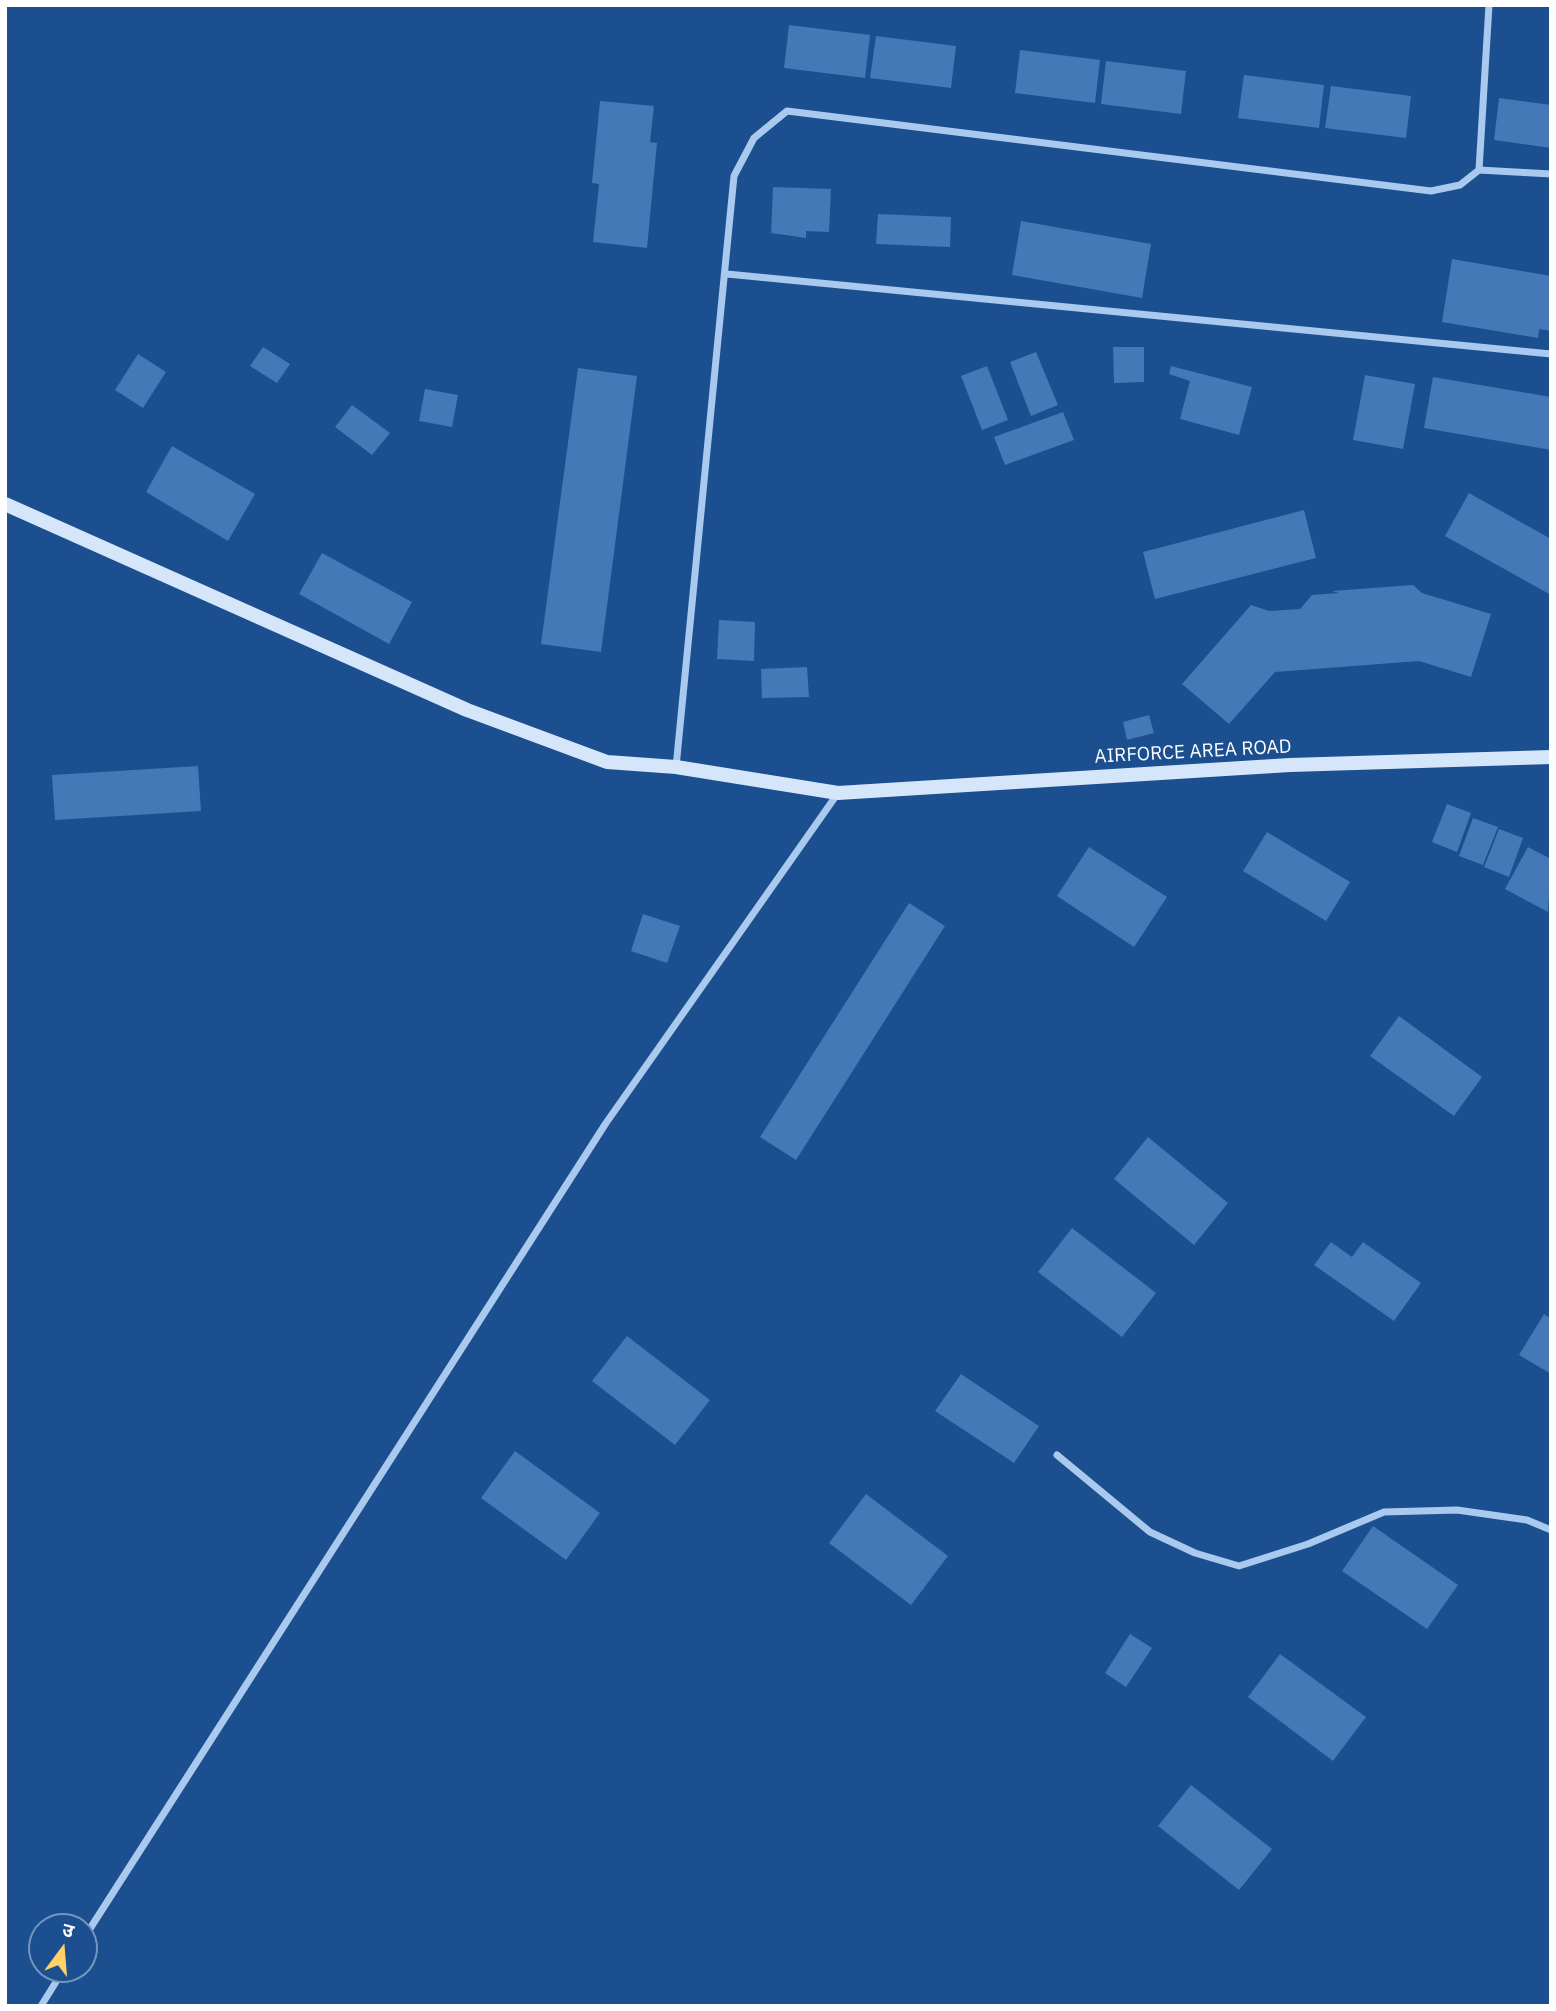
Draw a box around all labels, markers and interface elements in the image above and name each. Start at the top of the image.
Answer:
street label: AIRFORCE AREA ROAD [1094,735,1292,769]
north arrow [28,1913,98,1983]
text: उ [60,1917,77,1943]

